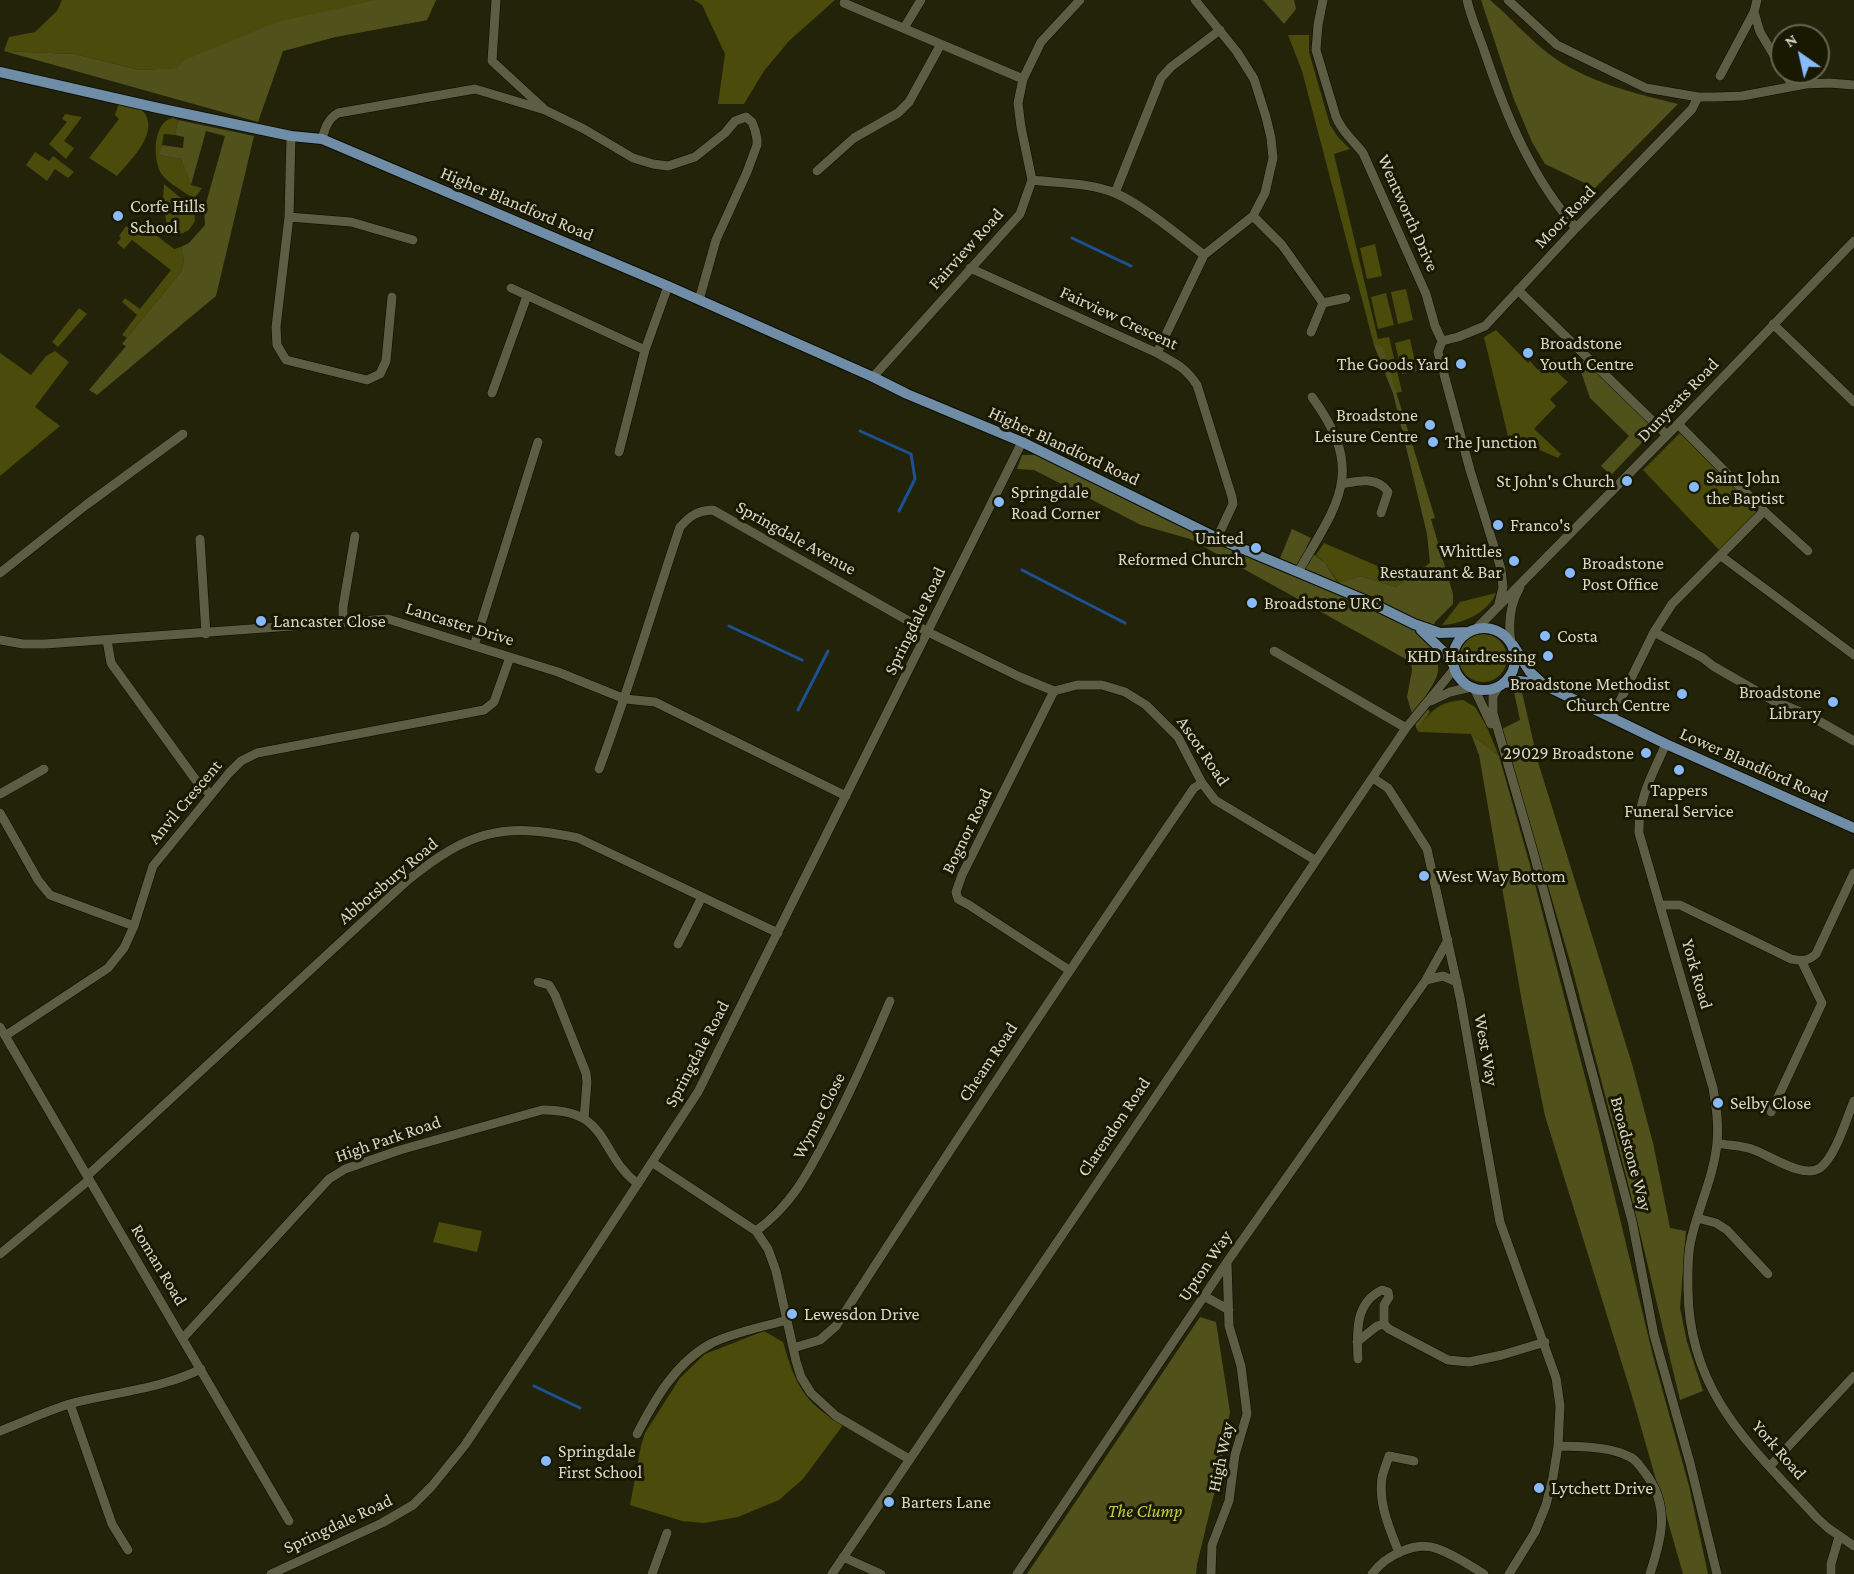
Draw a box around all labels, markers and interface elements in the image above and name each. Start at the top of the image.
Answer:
north arrow [1770,24,1830,84]
text: N [1781,30,1800,50]
street label: Wentworth Drive [1373,151,1443,275]
street label: Higher Blandford Road [437,162,597,246]
street label: Moor Road [1530,181,1600,253]
place label: Corfe Hills School [130,195,205,238]
street label: Fairview Road [924,204,1008,294]
marker: Corfe Hills School [111,209,125,223]
street label: Fairview Crescent [1056,281,1182,355]
place label: Broadstone Youth Centre [1540,332,1634,374]
marker: Broadstone Youth Centre [1521,346,1535,360]
place label: The Goods Yard [1337,353,1449,375]
street label: Dunyeats Road [1633,354,1723,446]
marker: The Goods Yard [1454,357,1468,371]
street label: Higher Blandford Road [985,402,1143,490]
place label: Broadstone Leisure Centre [1314,404,1418,446]
marker: Broadstone Leisure Centre [1423,418,1437,432]
place label: The Junction [1445,431,1537,453]
marker: The Junction [1426,435,1440,449]
place label: Saint John the Baptist [1706,466,1784,508]
place label: St John's Church [1496,470,1615,492]
marker: St John's Church [1620,474,1634,488]
marker: Saint John the Baptist [1687,480,1701,494]
place label: Springdale Road Corner [1011,481,1101,524]
marker: Springdale Road Corner [992,495,1006,509]
street label: Springdale Avenue [732,496,860,580]
place label: Franco's [1510,514,1570,536]
marker: Franco's [1491,518,1505,532]
place label: United Reformed Church [1118,527,1244,570]
place label: Whittles Restaurant & Bar [1380,540,1502,582]
marker: United Reformed Church [1249,541,1263,555]
place label: Broadstone Post Office [1582,552,1664,594]
marker: Whittles Restaurant & Bar [1507,554,1521,568]
street label: Springdale Road [880,563,950,679]
marker: Broadstone Post Office [1563,566,1577,580]
place label: Broadstone URC [1264,592,1381,614]
marker: Broadstone URC [1245,596,1259,610]
street label: Lancaster Drive [403,597,517,651]
place label: Lancaster Close [273,610,386,632]
marker: Lancaster Close [254,614,268,628]
place label: Costa [1557,625,1598,647]
marker: Costa [1538,629,1552,643]
place label: KHD Hairdressing [1407,645,1536,667]
marker: KHD Hairdressing [1541,649,1555,663]
place label: Broadstone Methodist Church Centre [1510,673,1670,716]
place label: Broadstone Library [1739,681,1821,724]
marker: Broadstone Methodist Church Centre [1675,687,1689,701]
marker: Broadstone Library [1826,695,1840,709]
street label: Ascot Road [1172,712,1234,790]
street label: Lower Blandford Road [1676,723,1832,807]
place label: 29029 Broadstone [1503,742,1634,764]
marker: 29029 Broadstone [1639,746,1653,760]
street label: Anvil Crescent [143,755,227,849]
marker: Tappers Funeral Service [1672,763,1686,777]
place label: Tappers Funeral Service [1624,779,1734,822]
street label: Bognor Road [937,785,997,877]
street label: Abbotsbury Road [334,833,442,929]
place label: West Way Bottom [1436,865,1566,887]
marker: West Way Bottom [1417,869,1431,883]
street label: York Road [1677,936,1717,1012]
street label: Springdale Road [660,997,734,1111]
street label: West Way [1469,1013,1503,1087]
street label: Cheam Road [954,1018,1022,1106]
street label: Wynne Close [788,1069,850,1163]
street label: Clarendon Road [1073,1073,1155,1181]
place label: Selby Close [1730,1092,1811,1114]
street label: Broadstone Way [1605,1094,1657,1214]
marker: Selby Close [1711,1096,1725,1110]
street label: High Park Road [332,1111,444,1167]
street label: Roman Road [126,1220,192,1310]
street label: Upton Way [1173,1226,1237,1306]
place label: Lewesdon Drive [804,1303,920,1325]
marker: Lewesdon Drive [785,1307,799,1321]
street label: York Road [1747,1416,1811,1484]
street label: High Way [1203,1420,1239,1494]
place label: Springdale First School [558,1440,642,1482]
marker: Springdale First School [539,1454,553,1468]
place label: Lytchett Drive [1551,1477,1653,1499]
marker: Lytchett Drive [1532,1481,1546,1495]
street label: Springdale Road [280,1489,396,1559]
place label: Barters Lane [901,1491,991,1513]
marker: Barters Lane [882,1495,896,1509]
park label: The Clump [1108,1500,1182,1522]

